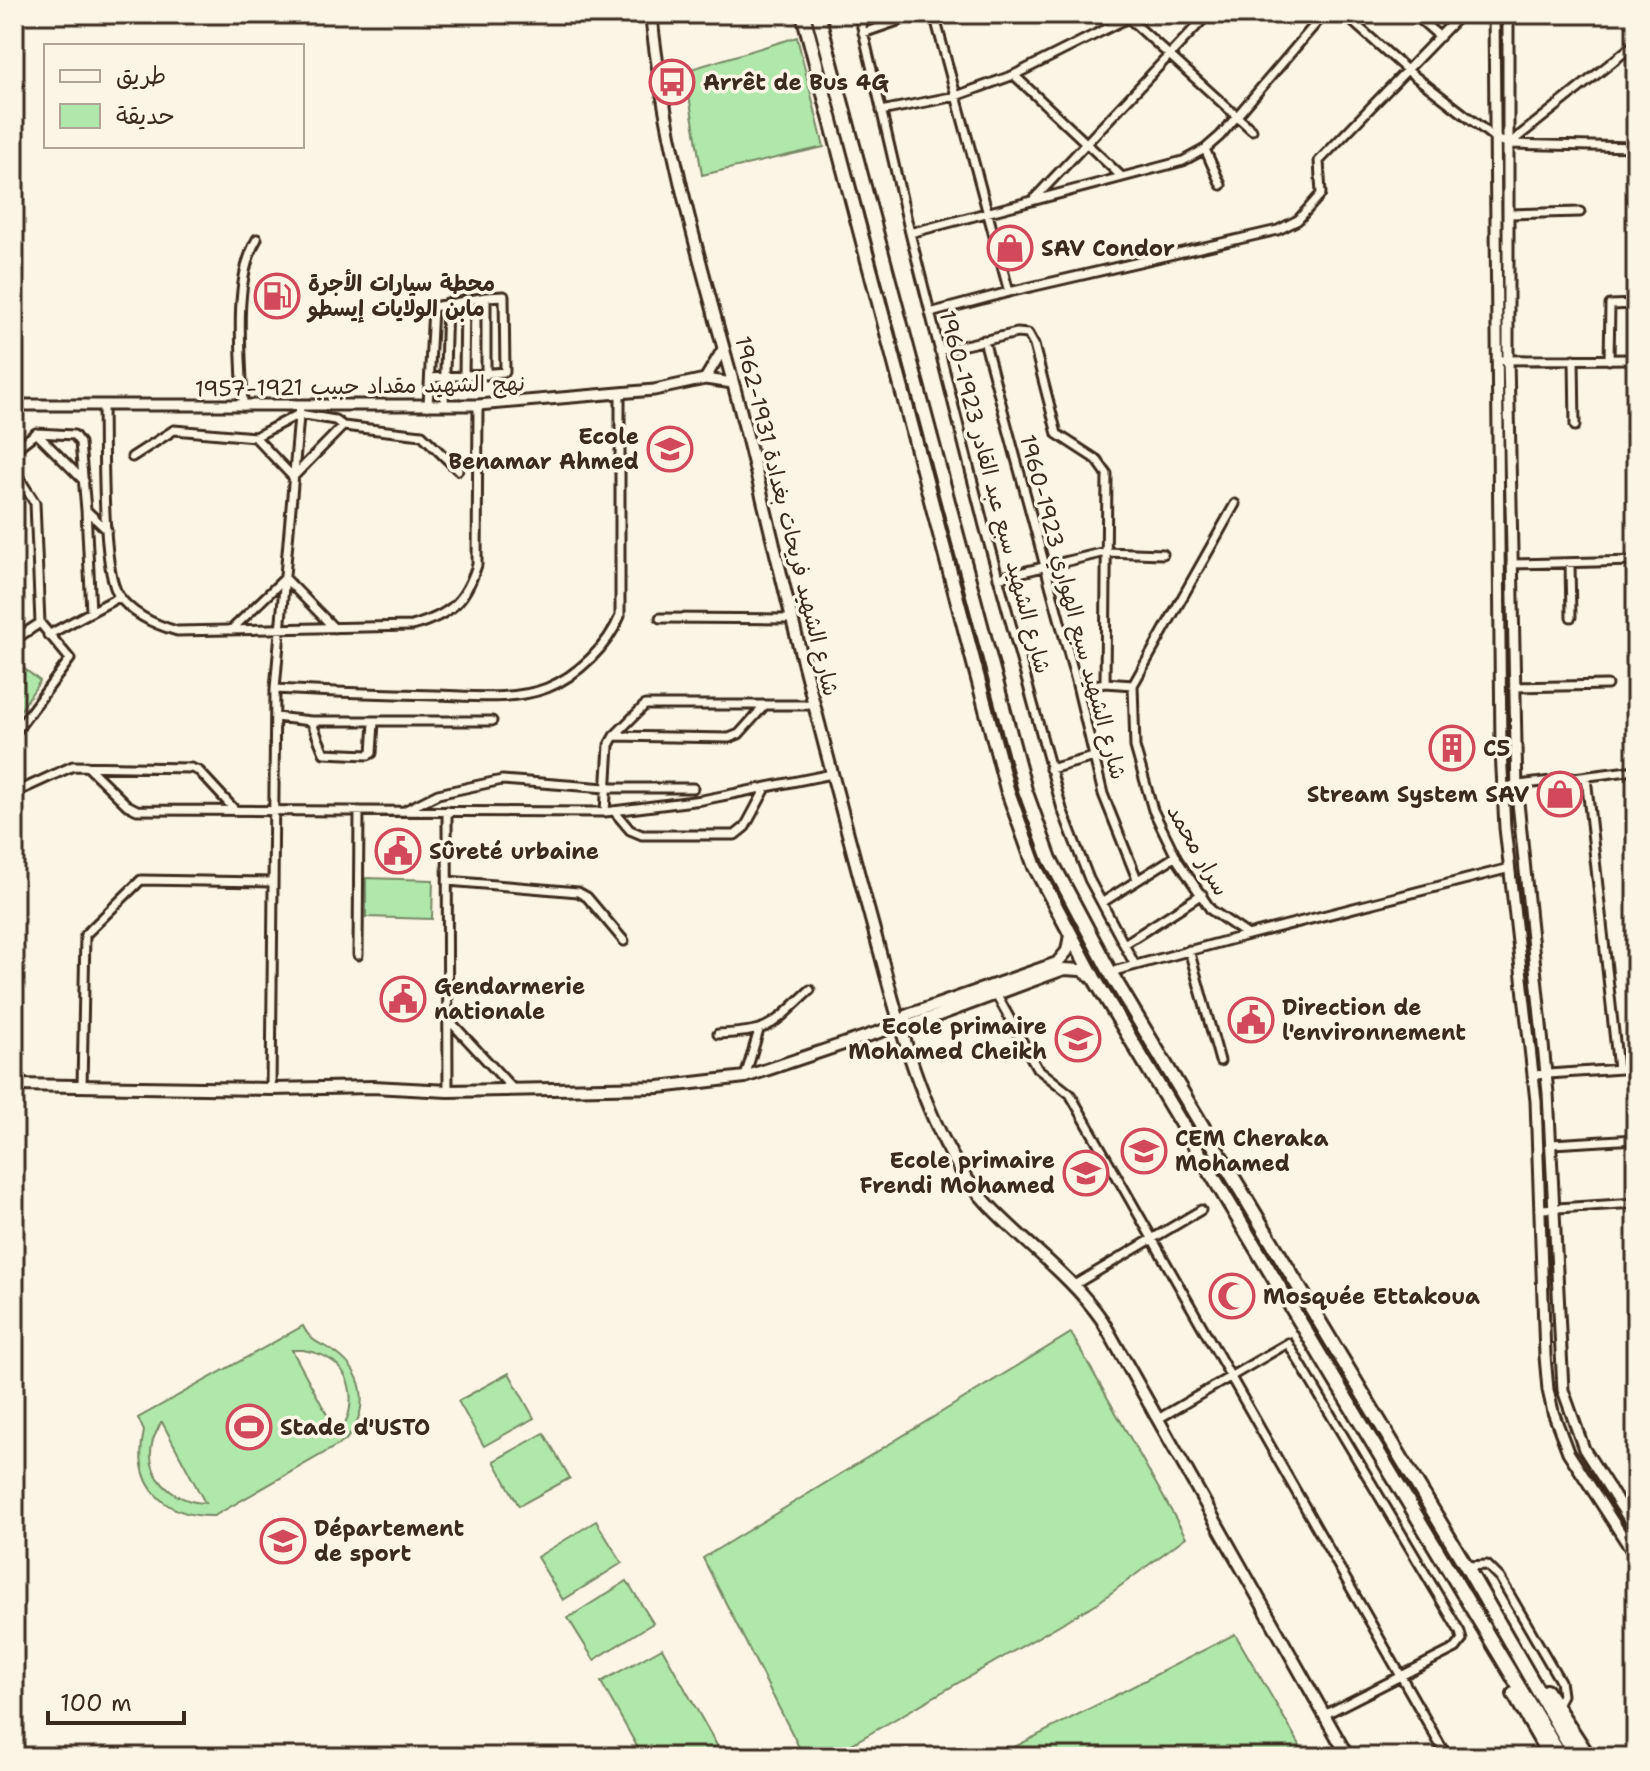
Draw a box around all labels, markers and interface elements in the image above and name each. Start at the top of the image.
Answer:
legend [44,44,304,148]
bus stop icon: Arrêt de Bus 4G [648,58,696,106]
text: طريق [116,60,166,92]
place label: Arrêt de Bus 4G [703,68,889,97]
text: حديقة [116,100,175,132]
shop icon: SAV Condor [986,224,1034,272]
place label: SAV Condor [1041,234,1175,263]
place label: محطة سيارات الأجرة مابن الولايات إيسطو [306,269,495,323]
fuel station icon: محطة سيارات الأجرة مابن الولايات إيسطو [253,272,301,320]
street label: شارع الشهيد سبع عبد القادر 1923-1960 [931,307,1058,677]
street label: شارع الشهيد فريحات بغدادة 1931-1962 [727,333,846,699]
street label: نهج الشهيد مقداد حبيب 1921-1957 [195,369,525,404]
place label: Ecole Benamar Ahmed [449,422,639,476]
school or university icon: Ecole Benamar Ahmed [646,425,694,473]
street label: شارع الشهيد سبع الهواري 1923-1960 [1011,431,1133,783]
building icon: C5 [1428,724,1476,772]
place label: C5 [1483,734,1510,763]
shop icon: Stream System SAV [1536,770,1584,818]
place label: Stream System SAV [1307,780,1530,809]
street label: سرار محمد [1160,799,1236,901]
public building icon: Sûreté urbaine [374,827,422,875]
place label: Sûreté urbaine [429,837,599,866]
place label: Gendarmerie nationale [434,972,585,1026]
public building icon: Gendarmerie nationale [379,975,427,1023]
place label: Direction de l'environnement [1282,993,1466,1047]
public building icon: Direction de l'environnement [1227,996,1275,1044]
place label: Ecole primaire Mohamed Cheikh [848,1012,1047,1066]
school or university icon: Ecole primaire Mohamed Cheikh [1054,1015,1102,1063]
place label: CEM Cheraka Mohamed [1175,1124,1328,1178]
school or university icon: CEM Cheraka Mohamed [1120,1127,1168,1175]
place label: Ecole primaire Frendi Mohamed [860,1146,1055,1200]
school or university icon: Ecole primaire Frendi Mohamed [1062,1149,1110,1197]
mosque icon: Mosquée Ettakoua [1208,1272,1256,1320]
place label: Mosquée Ettakoua [1263,1282,1480,1311]
sports icon: Stade d'USTO [225,1403,273,1451]
place label: Stade d'USTO [280,1413,430,1442]
place label: Département de sport [314,1514,464,1568]
school or university icon: Département de sport [259,1517,307,1565]
scale bar [48,1675,184,1725]
text: 100 m [60,1687,132,1719]

